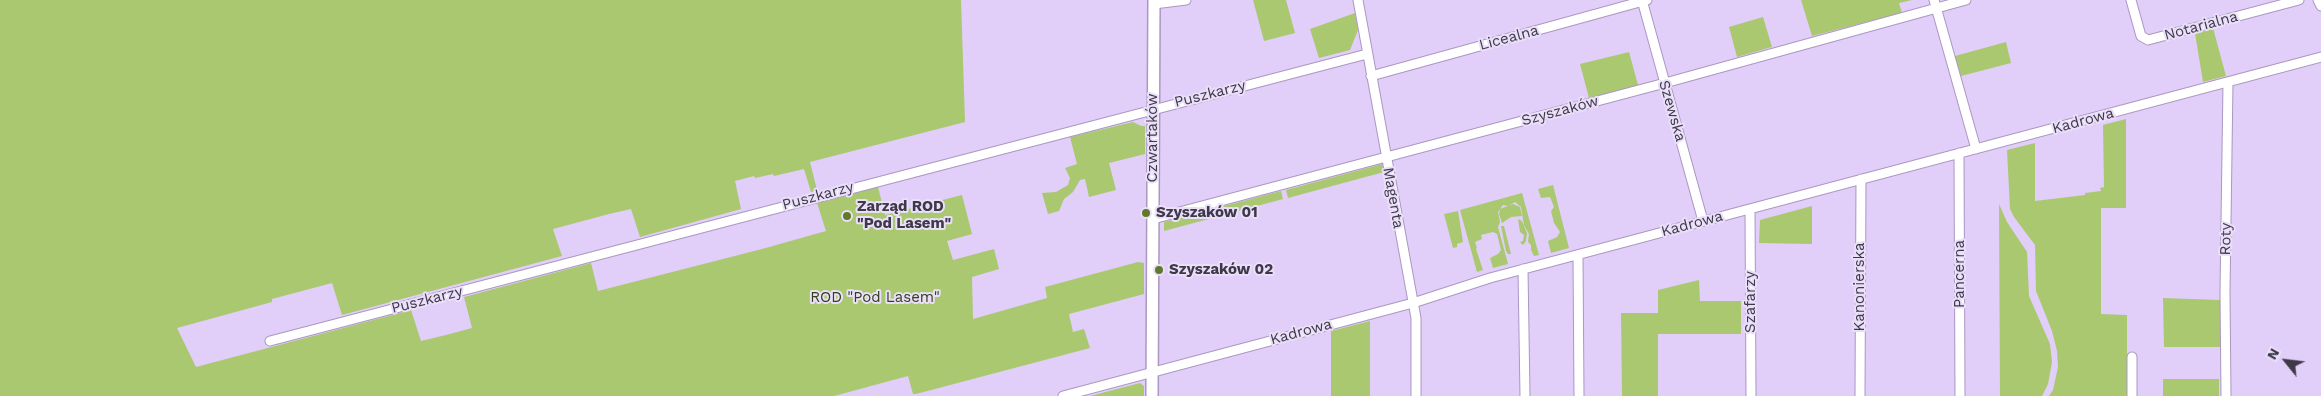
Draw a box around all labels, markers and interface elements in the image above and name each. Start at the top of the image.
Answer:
street label: Notarialna [2162,8,2240,44]
street label: Licealna [1477,21,1541,55]
street label: Puszkarzy [1172,76,1248,112]
street label: Szewska [1655,78,1689,144]
street label: Szyszaków [1519,92,1601,130]
street label: Czwartaków [1144,93,1162,183]
street label: Kadrowa [2050,104,2116,138]
street label: Magenta [1379,166,1407,230]
street label: Puszkarzy [780,178,856,214]
place label: Zarząd ROD "Pod Lasem" [857,198,951,233]
place label: Szyszaków 01 [1156,204,1258,222]
marker: Szyszaków 01 [1140,207,1152,219]
street label: Kadrowa [1659,207,1725,241]
marker: Zarząd ROD "Pod Lasem" [841,210,853,222]
street label: Roty [2217,223,2235,255]
street label: Pancerna [1951,240,1969,308]
street label: Kanonierska [1851,243,1869,331]
place label: Szyszaków 02 [1169,261,1273,279]
marker: Szyszaków 02 [1153,264,1165,276]
street label: Szafarzy [1742,271,1760,333]
street label: Puszkarzy [389,282,465,318]
park label: ROD "Pod Lasem" [810,289,940,307]
street label: Kadrowa [1268,315,1334,349]
north arrow [2261,336,2311,386]
text: N [2263,345,2282,362]

